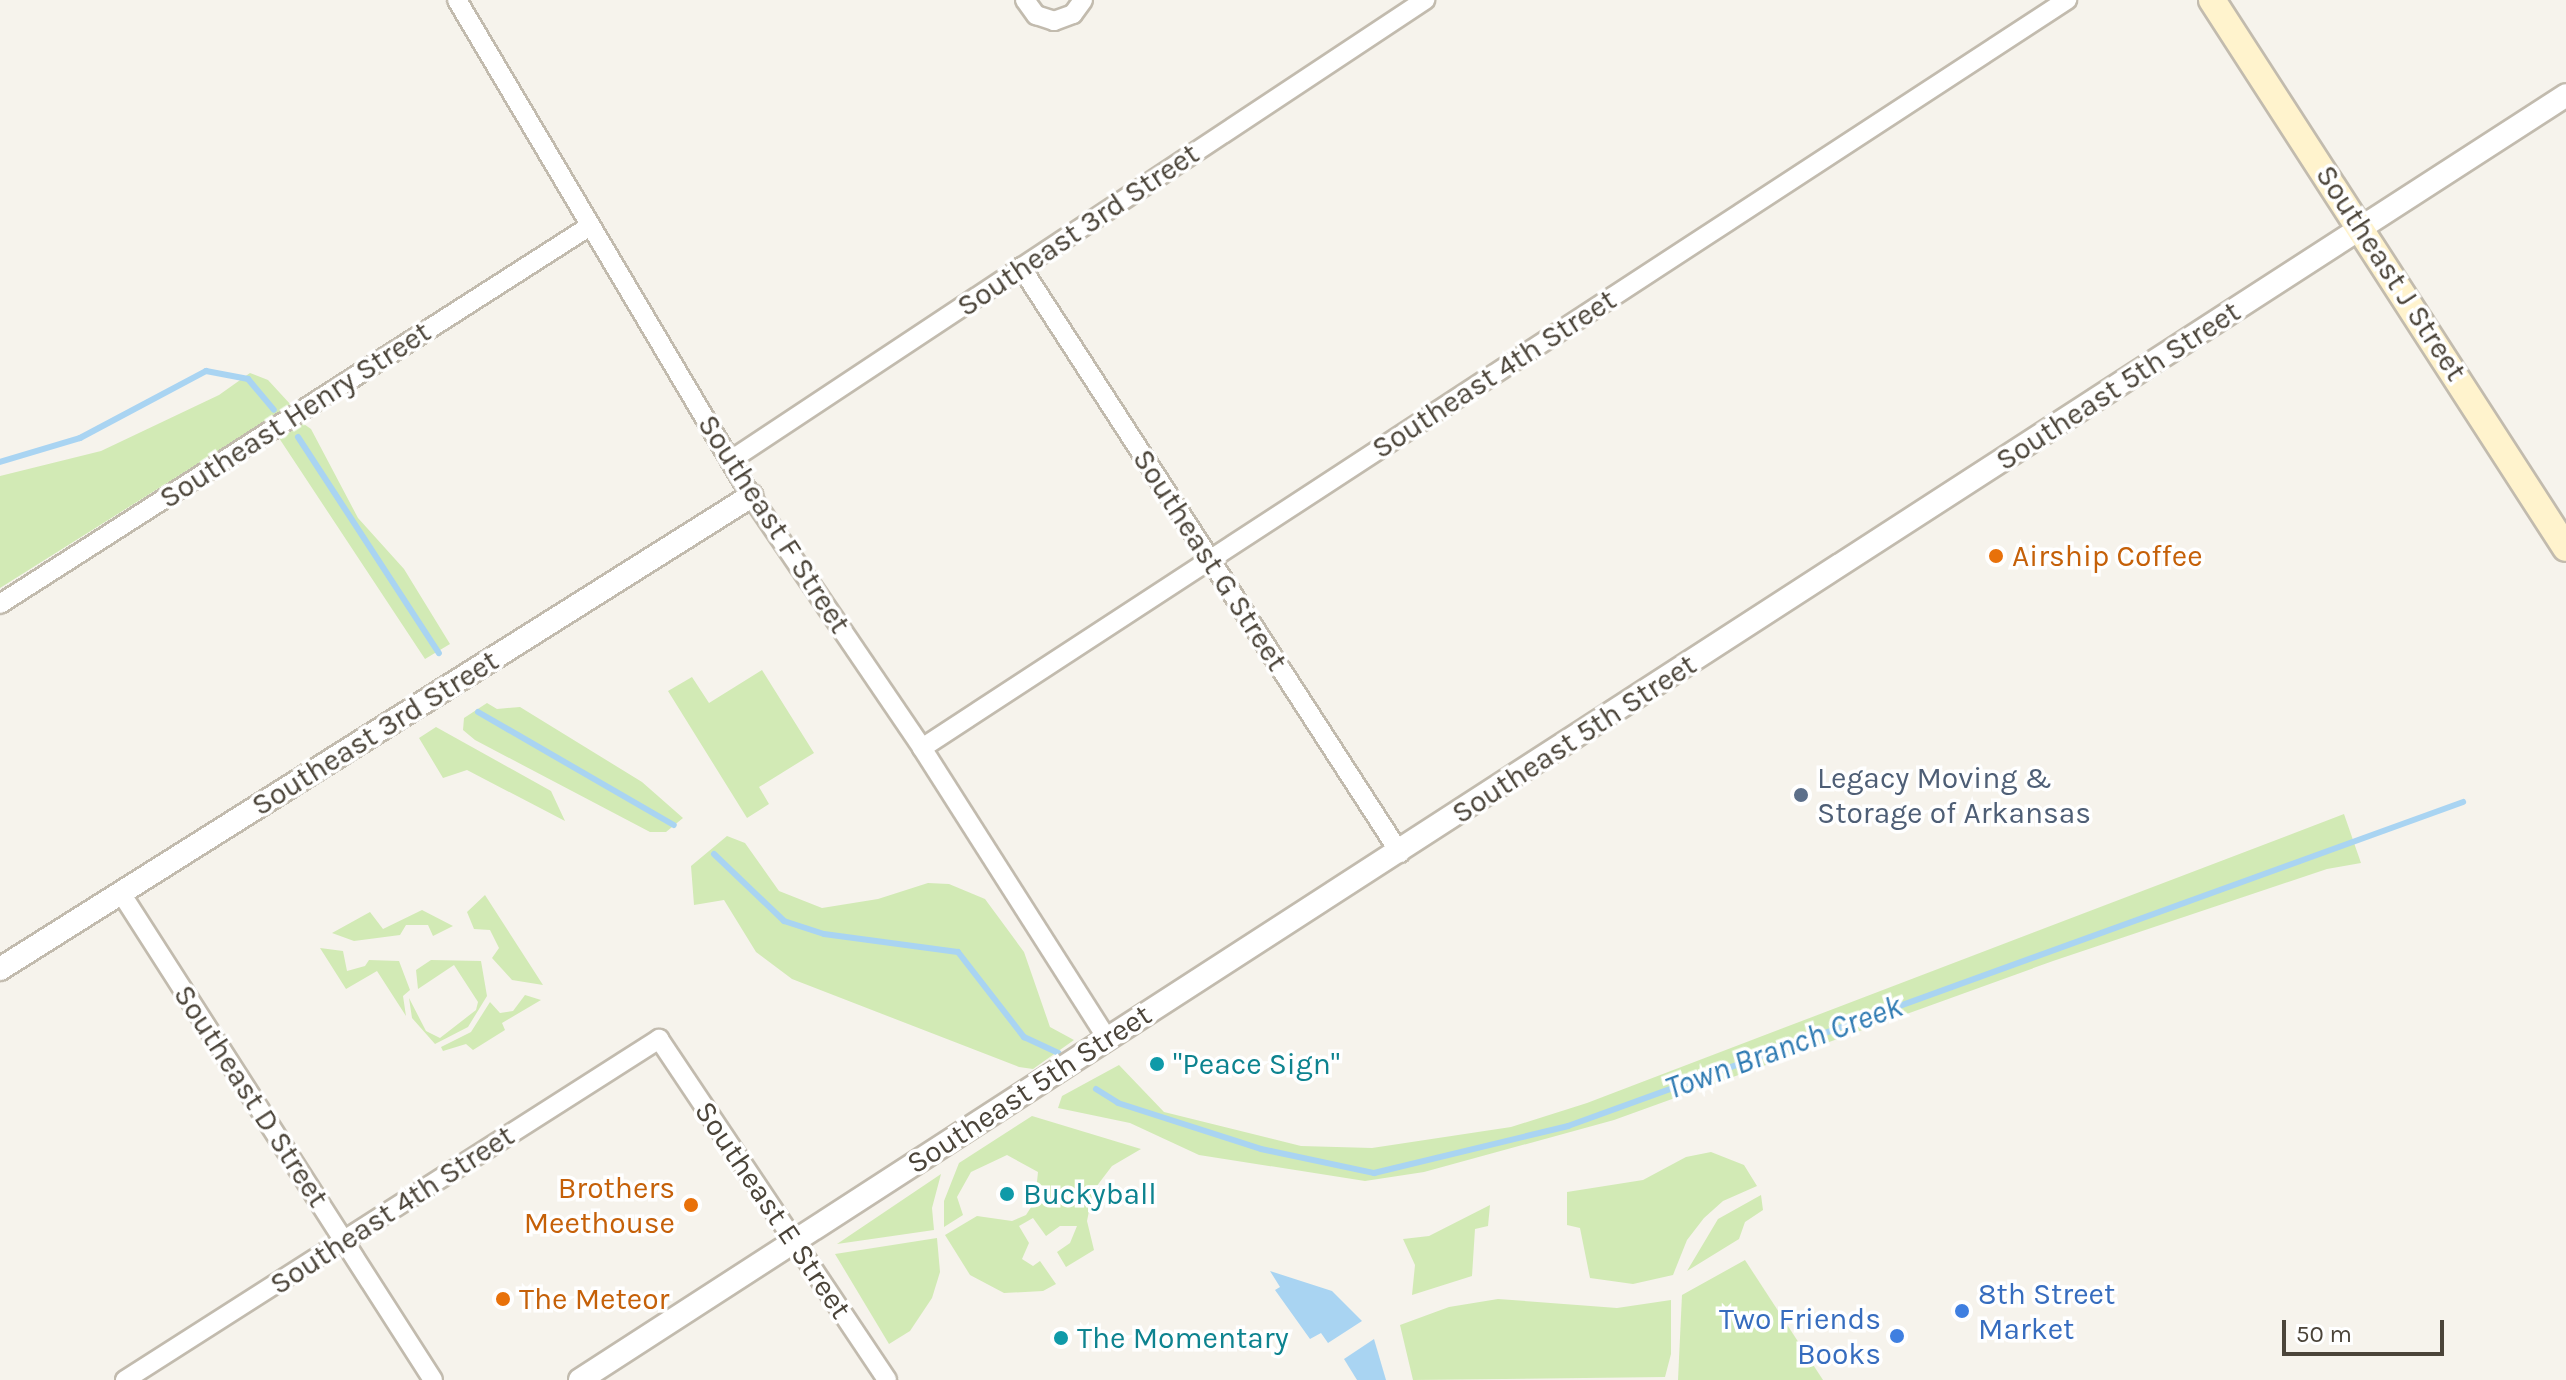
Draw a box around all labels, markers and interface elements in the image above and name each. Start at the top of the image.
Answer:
street label: Southeast 3rd Street [950,136,1206,324]
street label: Southeast J Street [2308,158,2474,388]
street label: Southeast 4th Street [1365,282,1623,466]
street label: Southeast 5th Street [1989,294,2247,478]
street label: Southeast Henry Street [153,314,437,516]
street label: Southeast F Street [690,408,858,640]
street label: Southeast G Street [1125,442,1295,678]
place label: Airship Coffee [2012,538,2203,574]
marker: Airship Coffee [1987,547,2005,565]
street label: Southeast 3rd Street [245,642,505,824]
street label: Southeast 5th Street [1445,647,1703,831]
place label: Legacy Moving & Storage of Arkansas [1817,760,2091,830]
marker: Legacy Moving & Storage of Arkansas [1792,786,1810,804]
street label: Southeast D Street [166,978,336,1214]
water label: Town Branch Creek [1660,987,1908,1109]
street label: Southeast 5th Street [900,997,1158,1181]
place label: "Peace Sign" [1173,1046,1340,1082]
marker: "Peace Sign" [1148,1055,1166,1073]
street label: Southeast E Street [687,1094,859,1326]
street label: Southeast 4th Street [263,1118,521,1302]
place label: Brothers Meethouse [524,1170,675,1240]
place label: Buckyball [1023,1176,1157,1212]
marker: Buckyball [998,1185,1016,1203]
marker: Brothers Meethouse [682,1196,700,1214]
place label: 8th Street Market [1978,1276,2115,1346]
place label: The Meteor [519,1281,669,1317]
marker: The Meteor [494,1290,512,1308]
place label: Two Friends Books [1719,1301,1881,1372]
marker: 8th Street Market [1953,1302,1971,1320]
scale bar [2286,1304,2448,1354]
place label: The Momentary [1077,1320,1289,1356]
text: 50 m [2296,1320,2352,1348]
marker: Two Friends Books [1888,1327,1906,1345]
marker: The Momentary [1052,1329,1070,1347]

